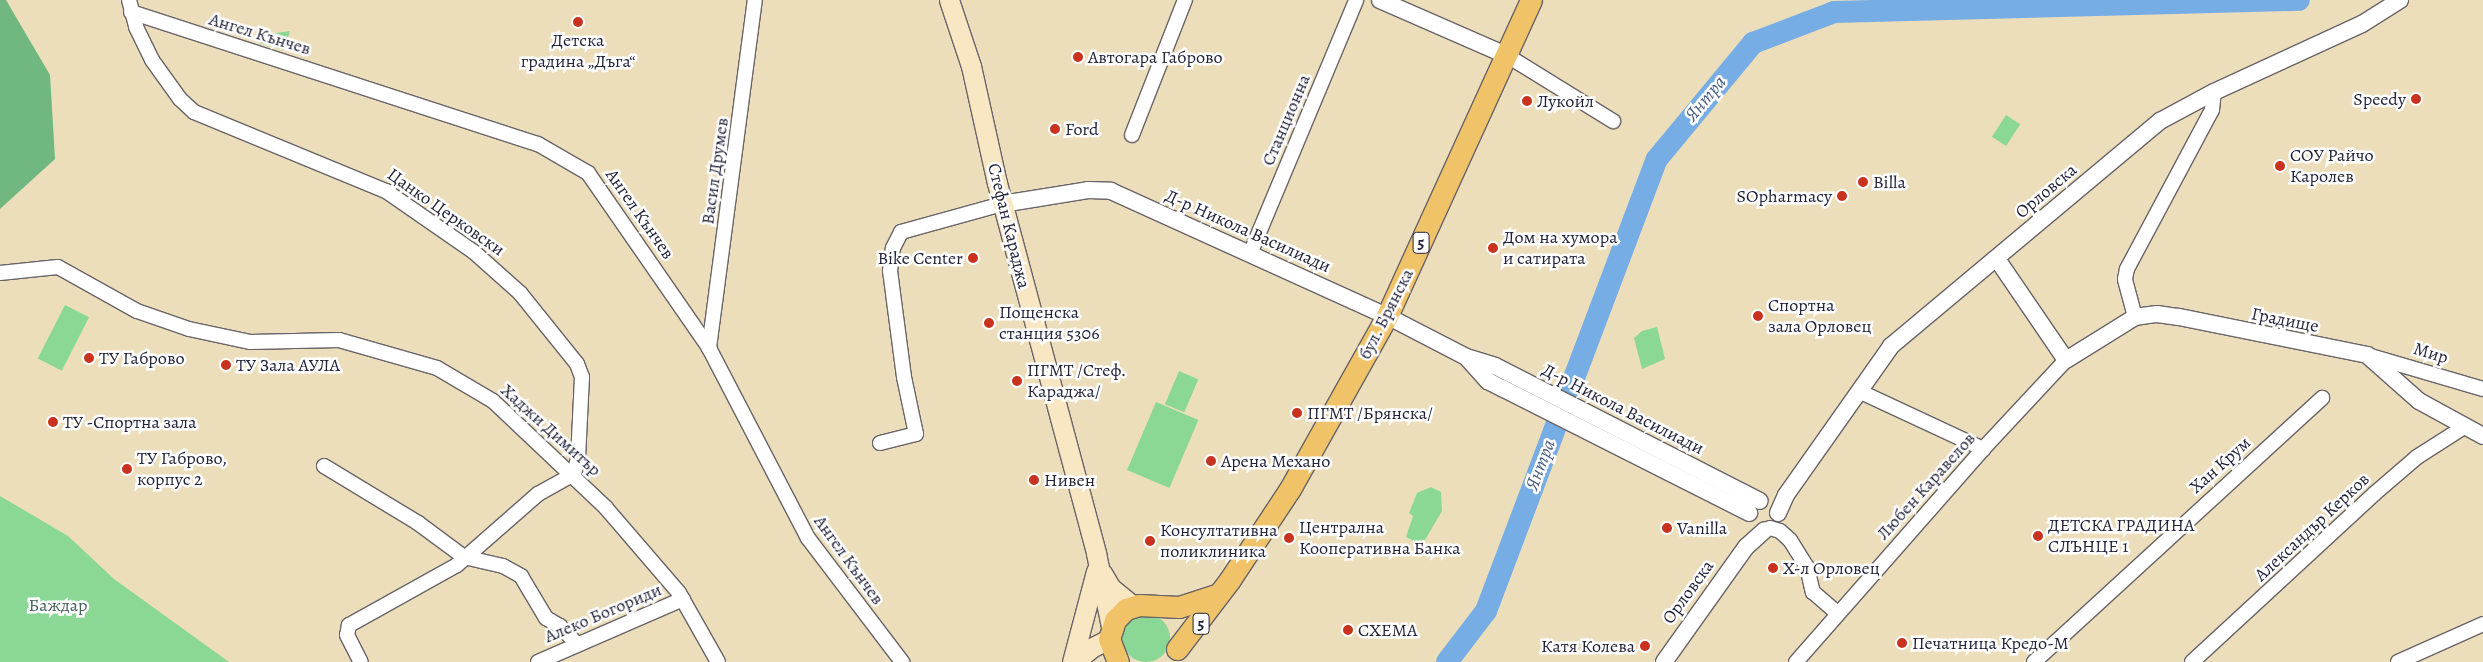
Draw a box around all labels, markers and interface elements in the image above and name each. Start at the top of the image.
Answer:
street label: Ангел Кънчев [207,8,313,60]
marker: Детска градина „Дъга“ [572,16,584,28]
place label: Детска градина „Дъга“ [521,30,635,72]
place label: Автогара Габрово [1088,46,1223,68]
marker: Автогара Габрово [1072,51,1084,63]
street label: Станционна [1257,71,1315,169]
water label: Янтра [1681,72,1731,126]
place label: Speedy [2353,88,2406,110]
place label: Лукойл [1537,90,1594,112]
marker: Speedy [2410,93,2422,105]
marker: Лукойл [1521,95,1533,107]
street label: Васил Друмев [697,116,733,226]
place label: Ford [1065,118,1099,140]
marker: Ford [1049,123,1061,135]
place label: СОУ Райчо Каролев [2290,145,2374,188]
street label: Орловска [2011,159,2081,223]
marker: СОУ Райчо Каролев [2274,160,2286,172]
street label: Стефан Караджа [983,161,1035,291]
street label: Цанко Церковски [383,164,509,260]
street label: Ангел Кънчев [601,165,679,263]
place label: Billa [1873,171,1906,193]
marker: Billa [1857,176,1869,188]
street label: Д-р Никола Василиади [1162,185,1334,277]
place label: SOpharmacy [1737,185,1832,207]
marker: SOpharmacy [1836,190,1848,202]
place label: Дом на хумора и сатирата [1503,227,1617,270]
road number: 5 [1412,230,1430,256]
marker: Дом на хумора и сатирата [1487,242,1499,254]
place label: Bike Center [877,247,963,269]
marker: Bike Center [967,252,979,264]
street label: бул. Брянска [1354,265,1418,363]
place label: Спортна зала Орловец [1768,295,1872,338]
place label: Пощенска станция 5306 [999,302,1100,344]
street label: Градище [2249,303,2321,337]
marker: Спортна зала Орловец [1752,310,1764,322]
marker: Пощенска станция 5306 [983,317,995,329]
street label: Мир [2411,338,2451,368]
place label: ТУ Габрово [99,347,185,369]
marker: ТУ Габрово [83,352,95,364]
place label: ТУ Зала АУЛА [236,354,340,376]
marker: ТУ Зала АУЛА [220,359,232,371]
street label: Д-р Никола Василиади [1538,359,1708,459]
place label: ПГМТ /Стеф. Караджа/ [1027,360,1126,402]
marker: ПГМТ /Стеф. Караджа/ [1011,375,1023,387]
street label: Хаджи Димитър [496,379,606,481]
place label: ПГМТ /Брянска/ [1307,402,1433,424]
marker: ПГМТ /Брянска/ [1291,407,1303,419]
place label: ТУ -Спортна зала [63,411,197,433]
marker: ТУ -Спортна зала [47,416,59,428]
street label: Любен Каравелов [1872,428,1980,544]
street label: Хан Крум [2185,432,2255,498]
water label: Янтра [1521,437,1561,493]
place label: ТУ Габрово, корпус 2 [137,448,227,490]
place label: Арена Механо [1221,450,1330,472]
marker: Арена Механо [1205,455,1217,467]
marker: ТУ Габрово, корпус 2 [121,463,133,475]
street label: Александър Керков [2250,468,2374,586]
place label: Нивен [1044,469,1095,491]
marker: Нивен [1028,474,1040,486]
street label: Ангел Кънчев [809,511,889,609]
place label: ДЕТСКА ГРАДИНА СЛЪНЦЕ 1 [2048,515,2194,558]
place label: Централна Кооперативна Банка [1299,517,1461,560]
place label: Vanilla [1677,517,1727,539]
place label: Консултативна поликлиника [1160,520,1278,562]
marker: Vanilla [1661,522,1673,534]
marker: ДЕТСКА ГРАДИНА СЛЪНЦЕ 1 [2032,530,2044,542]
marker: Централна Кооперативна Банка [1283,532,1295,544]
marker: Консултативна поликлиника [1144,535,1156,547]
street label: Орловска [1658,556,1718,628]
place label: Х-л Орловец [1783,557,1880,579]
marker: Х-л Орловец [1767,562,1779,574]
street label: Алеко Богориди [541,579,665,647]
park label: Баждар [28,594,88,616]
road number: 5 [1192,610,1210,638]
place label: СХЕМА [1358,619,1417,641]
marker: СХЕМА [1342,624,1354,636]
place label: Печатница Кредо-М [1912,632,2069,654]
place label: Катя Колева [1541,635,1635,657]
marker: Печатница Кредо-М [1896,637,1908,649]
marker: Катя Колева [1639,640,1651,652]

